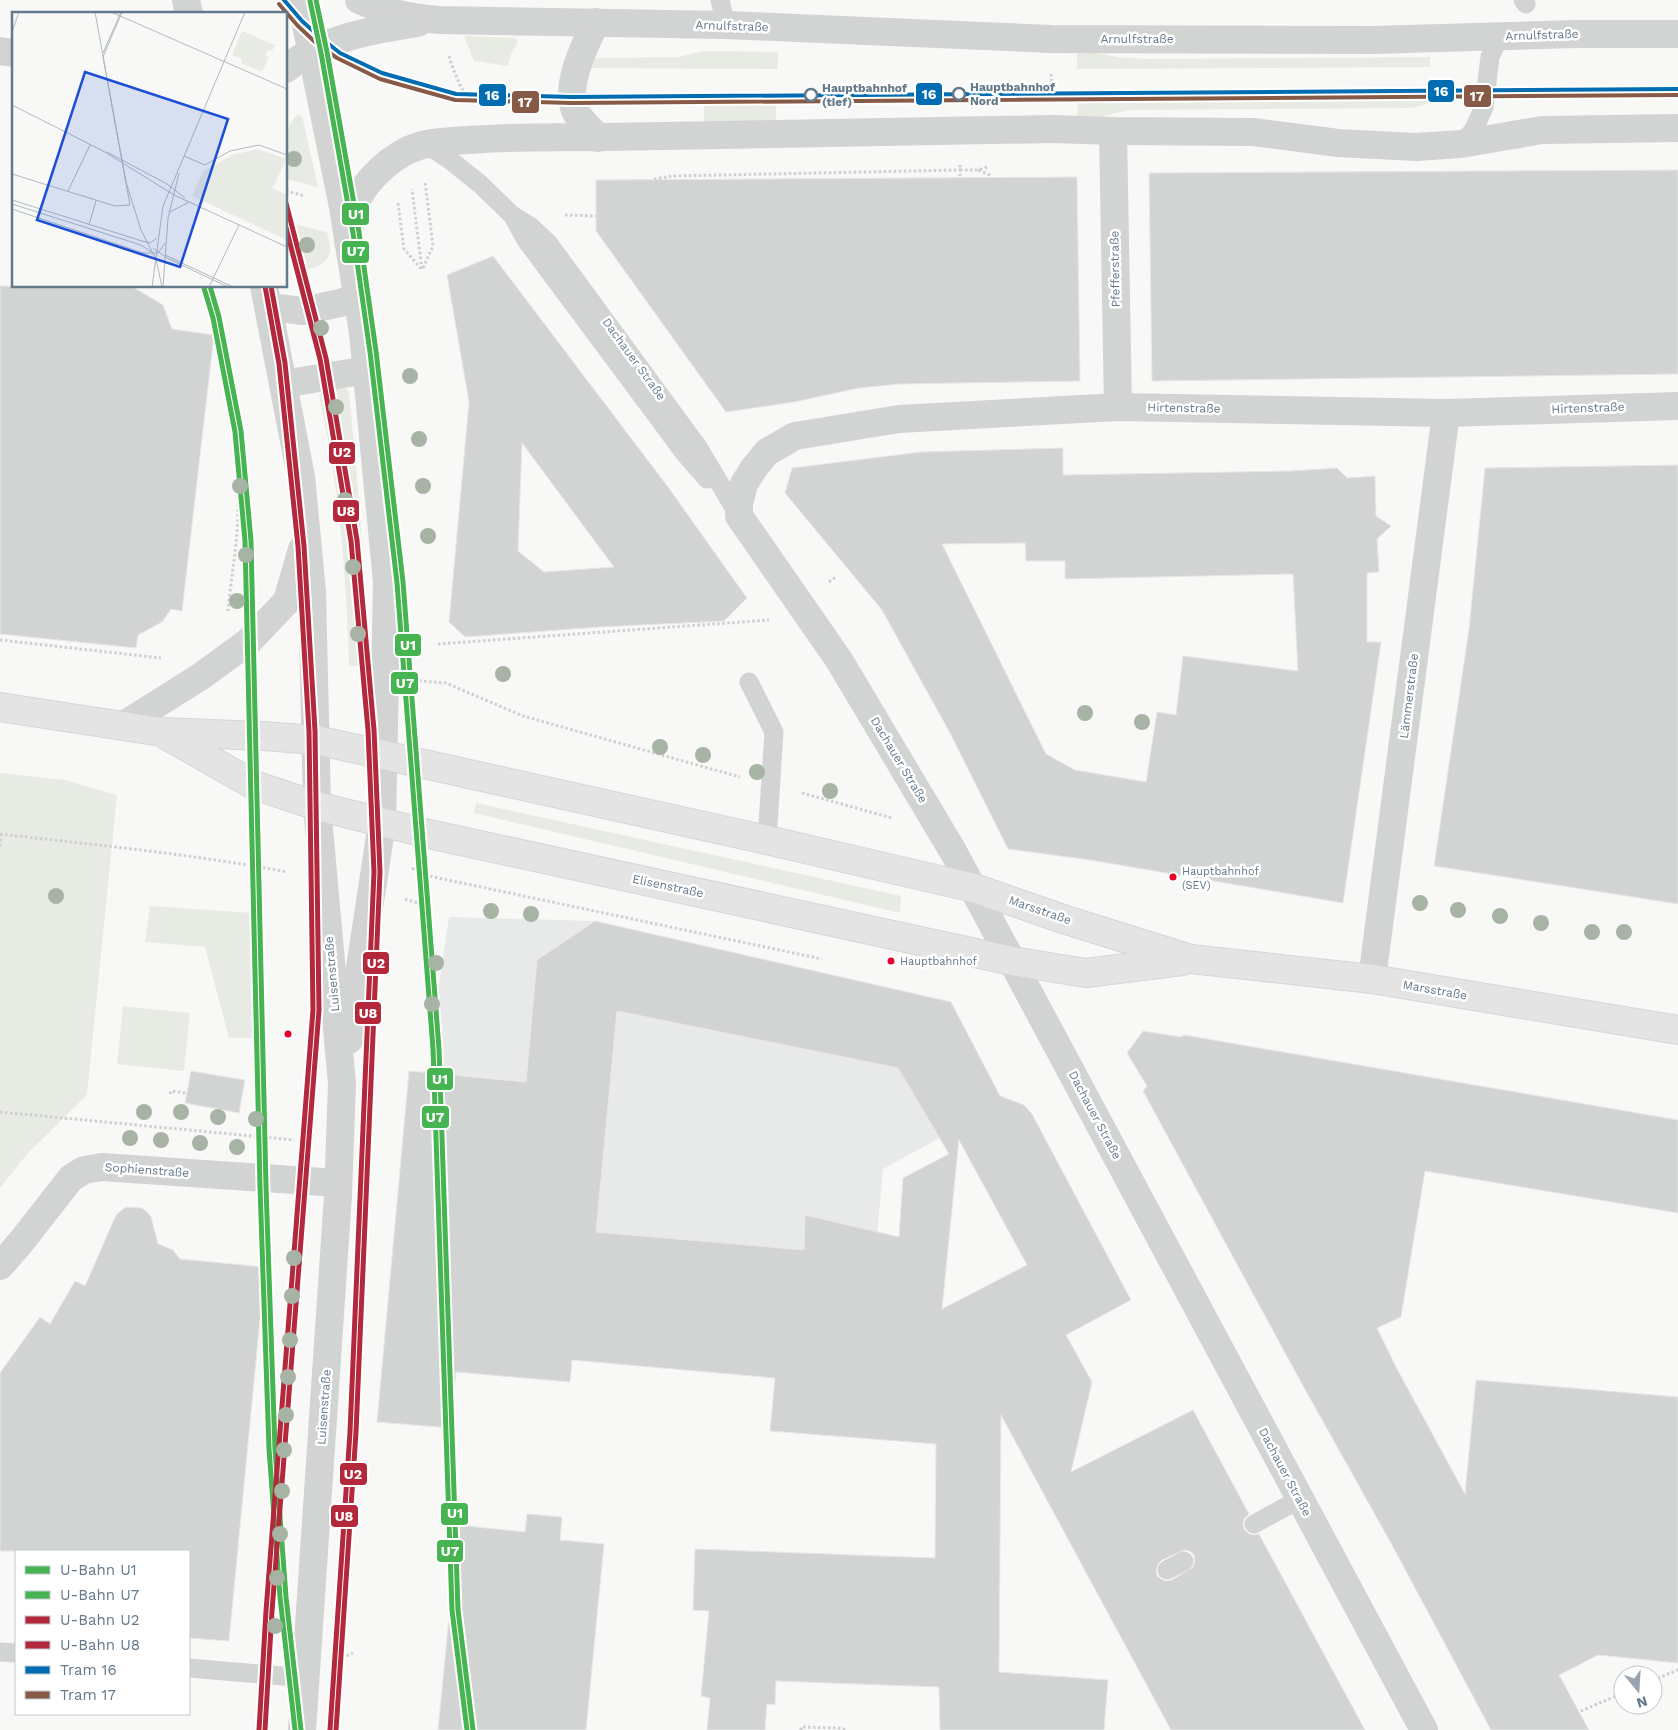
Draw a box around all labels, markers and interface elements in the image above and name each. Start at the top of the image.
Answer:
inset map [12,12,288,288]
street label: Arnulfstraße [695,18,769,34]
street label: Arnulfstraße [1505,27,1579,43]
street label: Arnulfstraße [1100,32,1174,46]
line badge: 16 [1427,79,1455,103]
place label: Hauptbahnhof Nord [970,80,1055,108]
place label: Hauptbahnhof (tief) [822,81,907,109]
line badge: 16 [915,82,943,106]
line badge: 16 [478,83,507,107]
text: 16 [1434,83,1449,99]
line badge: 17 [1463,84,1492,108]
text: 16 [922,86,937,102]
text: 16 [485,87,500,103]
marker: Hauptbahnhof Nord [952,87,966,101]
marker: Hauptbahnhof (tief) [804,88,818,102]
text: 17 [1470,88,1485,104]
line badge: 17 [511,90,540,114]
text: 17 [518,94,533,110]
line badge: U1 [341,202,370,226]
text: U1 [348,206,364,222]
street label: Pfefferstraße [1107,230,1123,307]
line badge: U7 [341,240,370,264]
text: U7 [347,243,366,259]
street label: Dachauer Straße [600,315,669,403]
street label: Hirtenstraße [1147,400,1221,416]
street label: Hirtenstraße [1551,400,1625,416]
line badge: U2 [328,441,356,465]
text: U2 [333,444,351,460]
line badge: U8 [332,499,360,523]
text: U8 [337,503,356,519]
line badge: U1 [394,633,422,657]
text: U1 [400,637,416,653]
street label: Lämmerstraße [1397,653,1421,739]
line badge: U7 [390,671,419,695]
text: U7 [396,675,415,691]
street label: Dachauer Straße [868,714,930,806]
place label: Hauptbahnhof (SEV) [1182,865,1259,892]
street label: Elisenstraße [631,872,705,900]
marker: Hauptbahnhof (SEV) [1168,872,1178,882]
street label: Marsstraße [1007,893,1073,927]
street label: Luisenstraße [322,936,342,1012]
line badge: U2 [362,951,390,975]
text: U2 [367,955,385,971]
place label: Hauptbahnhof [900,955,977,968]
marker: Hauptbahnhof [886,956,896,966]
street label: Marsstraße [1402,977,1468,1003]
line badge: U8 [354,1001,382,1025]
text: U8 [359,1005,378,1021]
unlabelled marker [283,1029,293,1039]
line badge: U1 [426,1067,454,1091]
street label: Dachauer Straße [1066,1068,1124,1162]
text: U1 [432,1071,448,1087]
line badge: U7 [421,1105,450,1129]
text: U7 [426,1109,445,1125]
street label: Sophienstraße [104,1160,190,1180]
street label: Luisenstraße [314,1369,334,1445]
street label: Dachauer Straße [1256,1425,1314,1519]
line badge: U2 [339,1462,368,1486]
text: U2 [344,1466,362,1482]
line badge: U1 [440,1502,469,1526]
line badge: U8 [330,1504,359,1528]
text: U1 [447,1505,463,1521]
text: U8 [335,1508,354,1524]
line badge: U7 [436,1539,464,1563]
text: U7 [441,1543,460,1559]
legend [15,1550,190,1715]
text: U-Bahn U1 [60,1561,137,1579]
text: U-Bahn U7 [60,1586,139,1604]
text: U-Bahn U2 [60,1611,140,1629]
text: U-Bahn U8 [60,1636,140,1654]
text: Tram 16 [60,1661,117,1679]
north arrow [1613,1665,1663,1715]
text: Tram 17 [60,1686,116,1704]
text: N [1635,1693,1649,1712]

